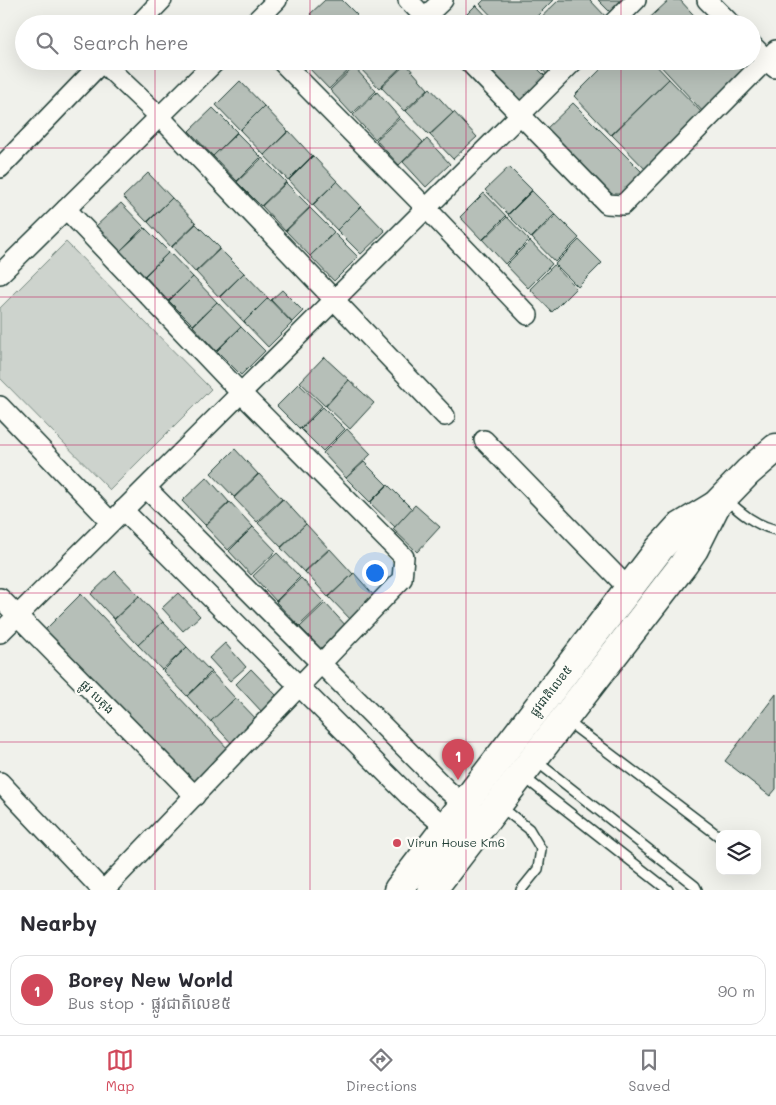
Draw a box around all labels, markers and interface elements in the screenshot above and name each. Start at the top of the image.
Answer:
search box [15,15,761,70]
icon: search [33,29,61,57]
text: Search here [73,30,189,55]
your location [362,560,388,586]
street label: ផ្លូវជាតិលេខ៥ [525,662,578,721]
street label: ផ្លូវ បេតុង [75,676,118,719]
pin: 1 [442,739,474,780]
map controls [716,830,761,875]
button: layers [716,830,761,875]
place label: Virun House Km6 [407,834,505,850]
marker: Virun House Km6 [391,837,403,849]
text: Nearby [20,909,97,936]
text: Borey New World [68,967,233,992]
text: 1 [33,980,41,1001]
text: 90 m [718,980,755,1001]
text: Bus stop · ផ្លូវជាតិលេខ៥ [68,992,231,1013]
tab: Map [106,1046,134,1095]
tab: Directions [346,1046,417,1095]
tab: Saved [629,1046,670,1095]

